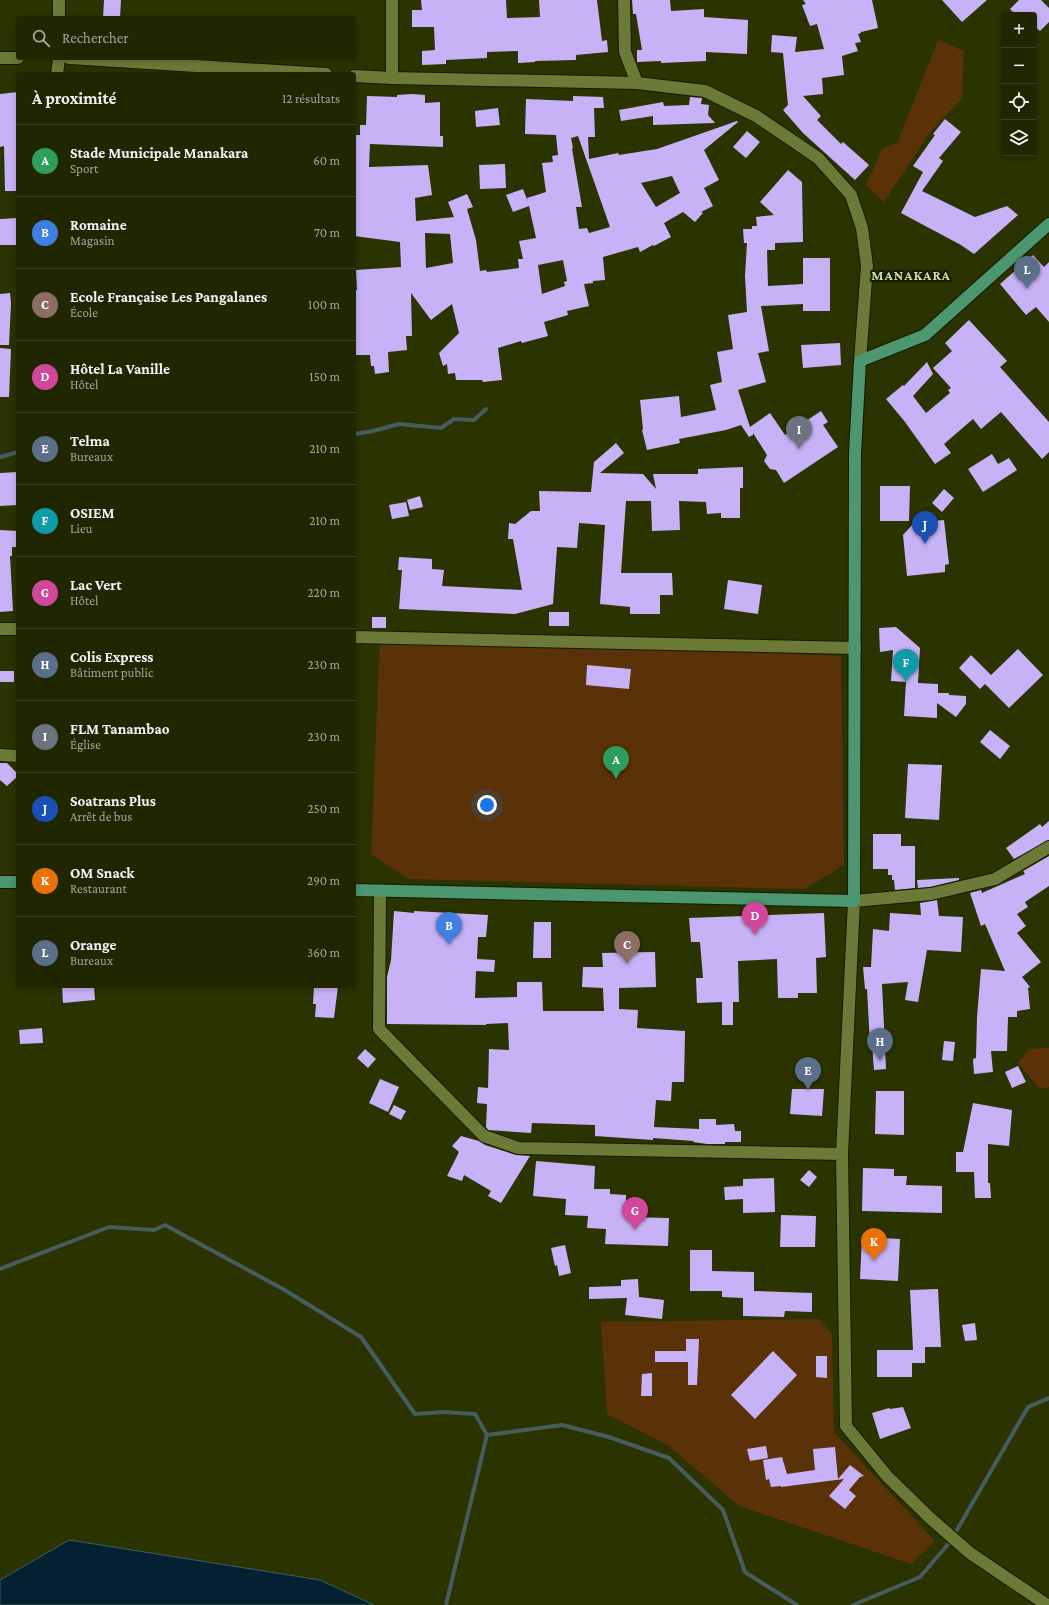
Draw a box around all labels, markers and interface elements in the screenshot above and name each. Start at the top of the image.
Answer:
map controls [1001,12,1037,156]
button: + [1001,12,1037,48]
search box [16,16,356,60]
icon: search [30,27,52,49]
text: Rechercher [62,30,129,46]
button: − [1001,48,1037,84]
button: locate [1001,84,1037,120]
text: À proximité [32,89,116,108]
text: 12 résultats [282,91,340,106]
button: layers [1001,120,1037,156]
text: Stade Municipale Manakara [70,145,248,161]
text: A [41,153,49,168]
text: 60 m [313,153,340,168]
text: Sport [70,161,98,176]
text: Romaine [70,217,127,233]
text: B [41,225,49,240]
text: 70 m [314,225,340,240]
text: Magasin [70,233,115,248]
pin: L [1014,256,1040,289]
district label: MANAKARA [871,267,951,283]
text: Ecole Française Les Pangalanes [70,289,267,305]
text: C [41,297,49,312]
text: 100 m [308,297,340,312]
text: École [70,305,98,320]
text: Hôtel La Vanille [70,361,170,377]
text: D [41,369,49,384]
text: 150 m [309,369,340,384]
text: Hôtel [70,377,98,392]
pin: I [786,416,812,449]
text: Telma [70,433,110,449]
text: E [41,441,49,456]
text: 210 m [309,441,340,456]
text: Bureaux [70,449,113,464]
text: OSIEM [70,505,115,521]
pin: J [912,511,938,544]
text: F [42,513,48,528]
text: 210 m [309,513,340,528]
text: Lieu [70,521,93,536]
text: Lac Vert [70,577,122,593]
text: G [41,585,49,600]
text: 220 m [307,585,340,600]
text: Hôtel [70,593,98,608]
text: Colis Express [70,649,153,665]
pin: F [893,649,919,682]
text: H [41,657,49,672]
text: 230 m [307,657,340,672]
text: Bâtiment public [70,665,153,680]
text: FLM Tanambao [70,721,170,737]
text: I [43,729,47,744]
text: 230 m [307,729,340,744]
text: Église [70,737,101,752]
pin: A [603,746,629,779]
text: Soatrans Plus [70,793,156,809]
your location [477,795,497,815]
text: J [43,801,47,816]
text: 250 m [307,801,340,816]
text: Arrêt de bus [70,809,132,824]
text: OM Snack [70,865,135,881]
text: K [41,873,49,888]
text: 290 m [307,873,340,888]
text: Restaurant [70,881,127,896]
pin: D [742,902,768,935]
pin: B [436,912,462,945]
pin: C [614,931,640,964]
text: Orange [70,937,116,953]
text: L [42,945,49,960]
text: 360 m [307,945,340,960]
text: Bureaux [70,953,113,968]
pin: H [867,1028,893,1061]
pin: E [795,1057,821,1090]
pin: G [622,1197,648,1230]
pin: K [861,1228,887,1261]

